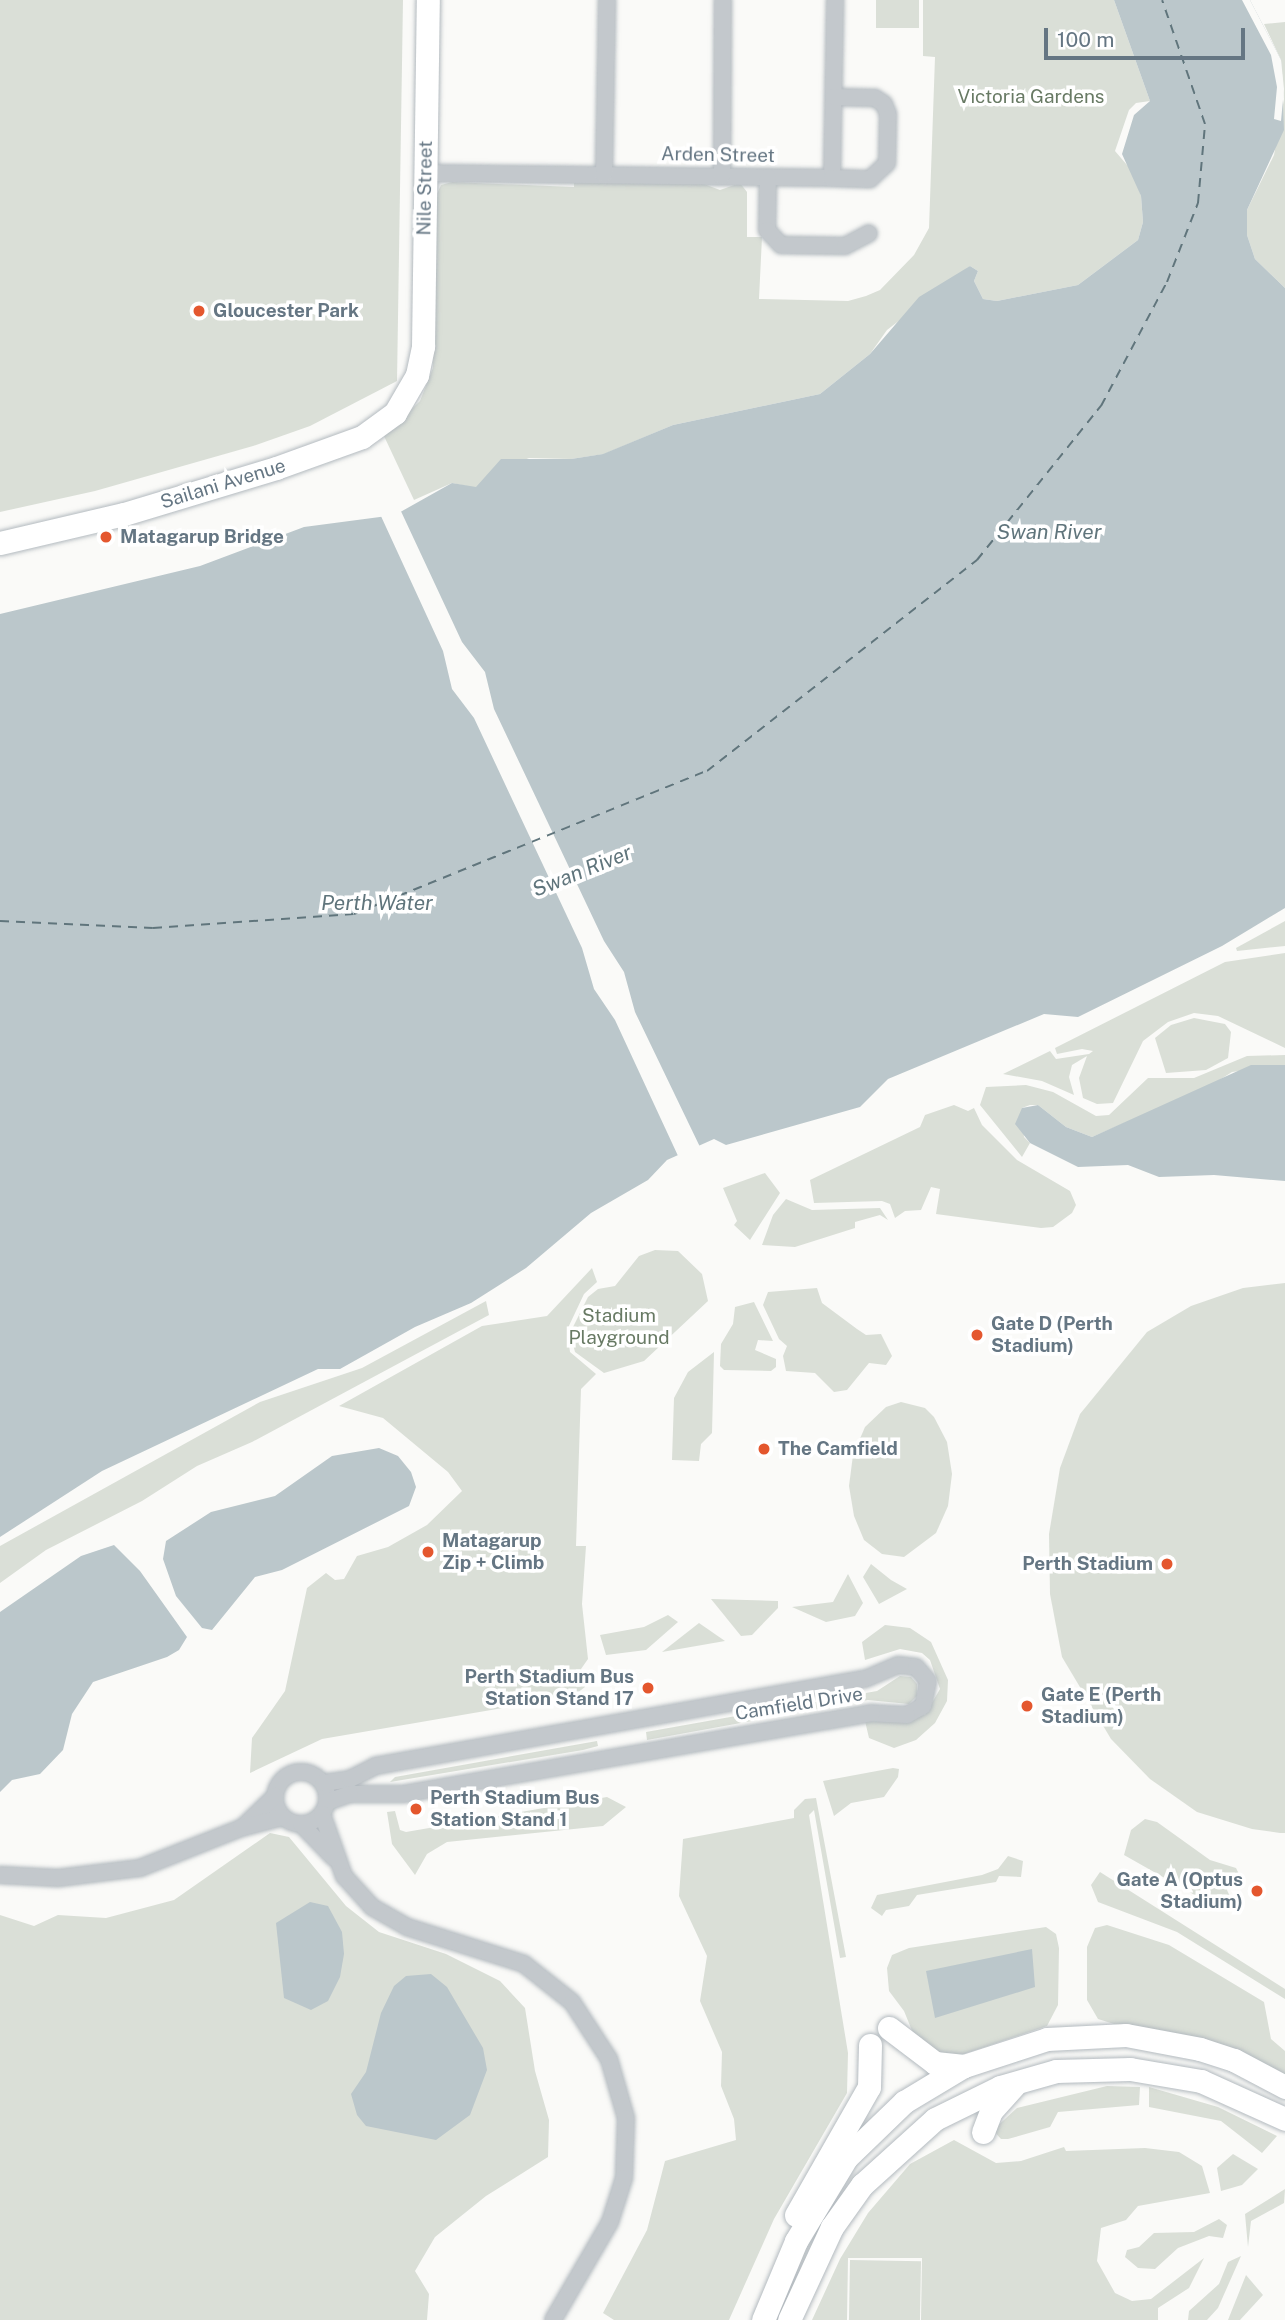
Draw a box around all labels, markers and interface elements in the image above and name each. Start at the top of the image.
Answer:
scale bar [1047,14,1248,58]
text: 100 m [1057,27,1114,52]
park label: Victoria Gardens [958,86,1104,108]
street label: Nile Street [413,140,437,236]
street label: Arden Street [661,143,775,167]
place label: Gloucester Park [213,300,359,322]
marker: Gloucester Park [191,303,207,319]
street label: Sailani Avenue [158,454,288,514]
water label: Swan River [996,519,1102,545]
place label: Matagarup Bridge [120,526,284,548]
marker: Matagarup Bridge [98,529,114,545]
water label: Swan River [529,840,635,902]
water label: Perth Water [321,890,433,916]
park label: Stadium Playground [568,1305,670,1349]
place label: Gate D (Perth Stadium) [991,1313,1113,1357]
marker: Gate D (Perth Stadium) [969,1327,985,1343]
place label: The Camfield [778,1438,898,1460]
marker: The Camfield [756,1441,772,1457]
place label: Matagarup Zip + Climb [442,1530,544,1574]
marker: Matagarup Zip + Climb [420,1544,436,1560]
place label: Perth Stadium [1022,1553,1153,1575]
marker: Perth Stadium [1159,1556,1175,1572]
place label: Perth Stadium Bus Station Stand 17 [465,1666,634,1710]
marker: Perth Stadium Bus Station Stand 17 [640,1680,656,1696]
street label: Camfield Drive [733,1683,865,1725]
place label: Gate E (Perth Stadium) [1041,1684,1161,1728]
marker: Gate E (Perth Stadium) [1019,1698,1035,1714]
place label: Perth Stadium Bus Station Stand 1 [430,1787,599,1831]
marker: Perth Stadium Bus Station Stand 1 [408,1801,424,1817]
place label: Gate A (Optus Stadium) [1116,1869,1243,1913]
marker: Gate A (Optus Stadium) [1249,1883,1265,1899]

